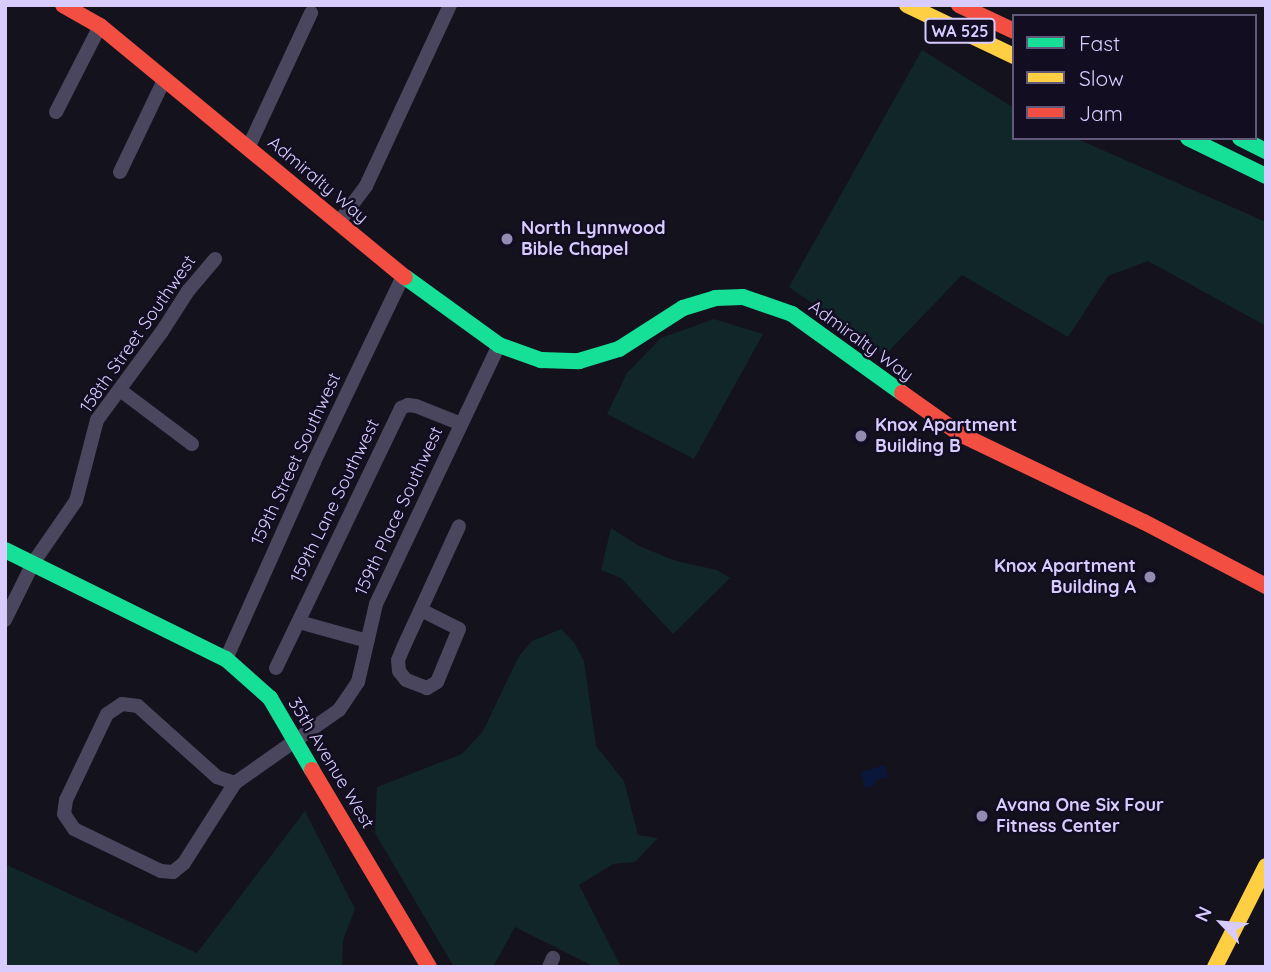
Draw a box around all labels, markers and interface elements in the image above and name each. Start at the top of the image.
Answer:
legend [1012,14,1257,140]
road number: WA 525 [923,19,997,44]
text: Fast [1079,30,1120,56]
text: Slow [1079,65,1124,91]
text: Jam [1079,100,1123,126]
street label: Admiralty Way [264,132,372,228]
place label: North Lynnwood Bible Chapel [521,218,666,260]
marker: North Lynnwood Bible Chapel [499,231,515,247]
street label: 158th Street Southwest [75,251,201,417]
street label: Admiralty Way [804,296,918,386]
street label: 159th Street Southwest [247,369,345,549]
place label: Knox Apartment Building B [875,415,1017,458]
street label: 159th Lane Southwest [286,416,384,586]
street label: 159th Place Southwest [350,423,448,599]
marker: Knox Apartment Building B [853,428,869,444]
place label: Knox Apartment Building A [994,556,1136,598]
marker: Knox Apartment Building A [1142,569,1158,585]
street label: 35th Avenue West [283,694,379,832]
place label: Avana One Six Four Fitness Center [996,795,1164,838]
marker: Avana One Six Four Fitness Center [974,808,990,824]
north arrow [1187,888,1257,958]
text: N [1189,902,1217,925]

